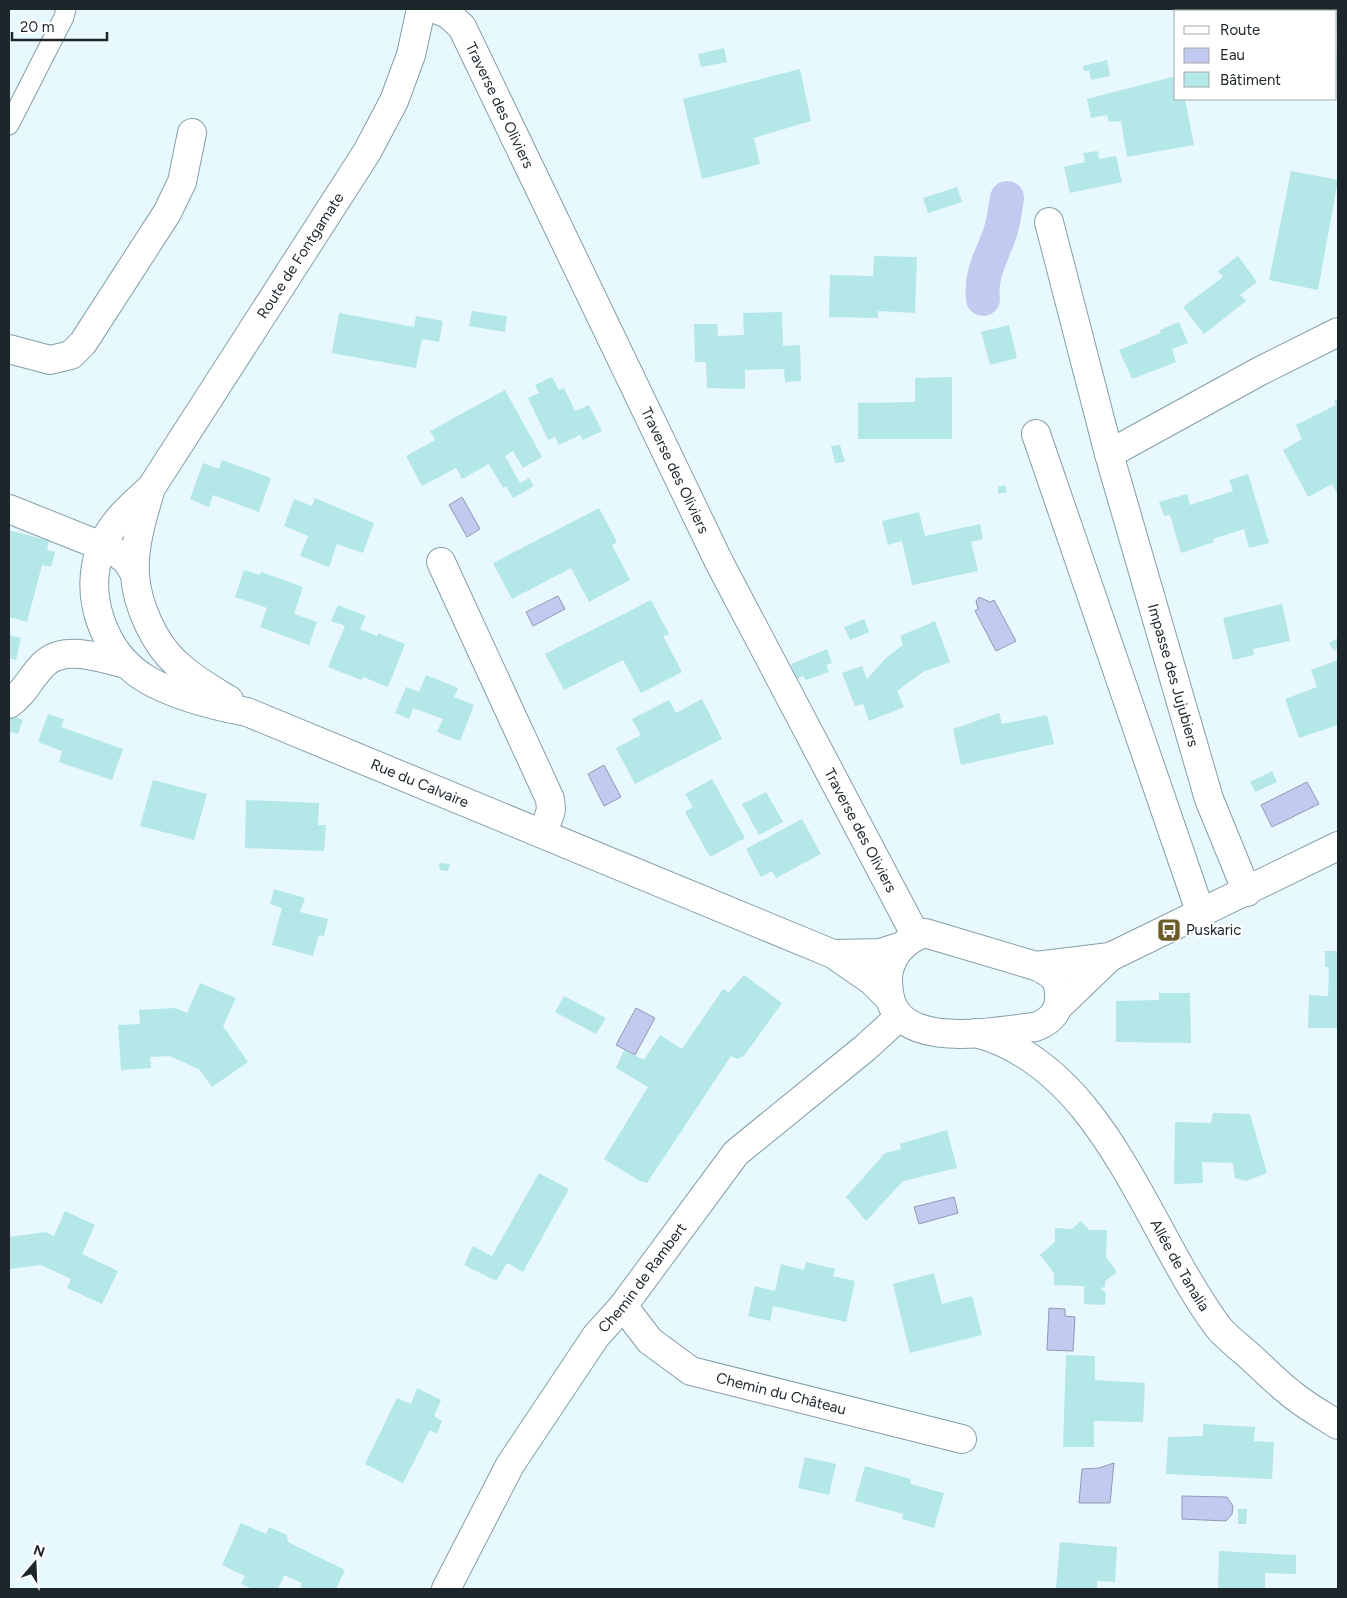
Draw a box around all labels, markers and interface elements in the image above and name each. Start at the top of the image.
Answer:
scale bar [12,10,108,42]
legend [1174,10,1337,100]
text: 20 m [20,18,54,36]
text: Route [1220,21,1260,39]
street label: Traverse des Oliviers [462,39,538,171]
text: Eau [1220,46,1245,64]
text: Bâtiment [1220,71,1281,89]
street label: Route de Fontgamate [253,189,347,322]
street label: Traverse des Oliviers [637,404,713,536]
street label: Impasse des Jujubiers [1144,602,1202,749]
street label: Rue du Calvaire [368,755,471,812]
street label: Traverse des Oliviers [820,765,900,896]
bus stop icon: Puskaric [1156,917,1182,943]
place label: Puskaric [1186,921,1241,939]
street label: Allée de Tanalia [1147,1216,1213,1315]
street label: Chemin de Rambert [594,1219,690,1337]
street label: Chemin du Château [714,1369,848,1419]
north arrow [10,1538,60,1588]
text: N [31,1541,47,1561]

